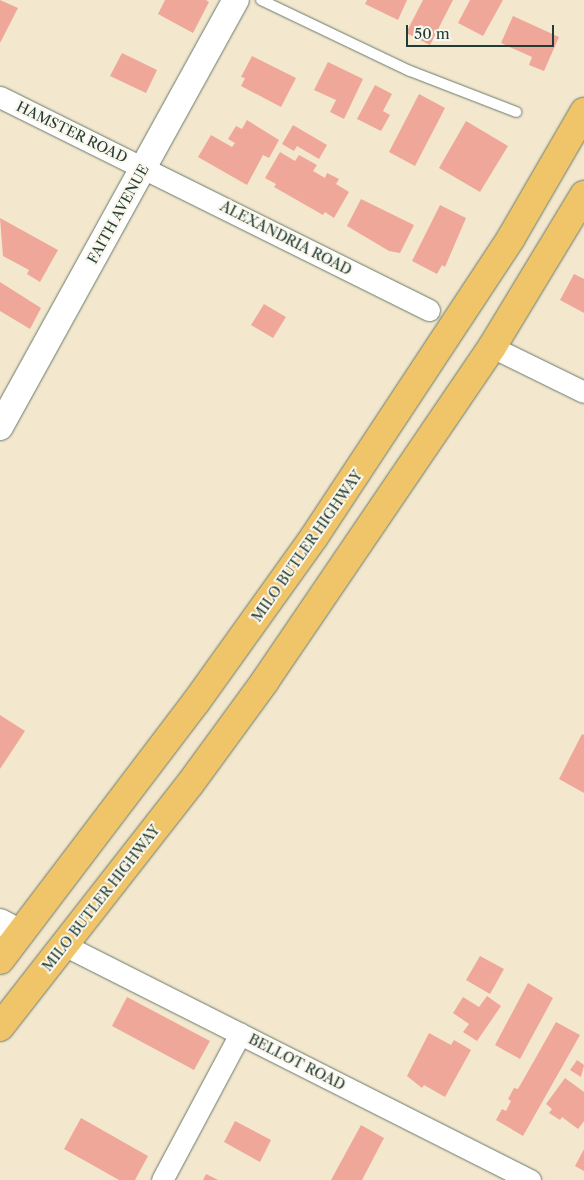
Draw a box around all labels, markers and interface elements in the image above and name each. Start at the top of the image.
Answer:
scale bar [409,15,556,47]
text: 50 m [414,24,450,43]
street label: HAMSTER ROAD [13,98,131,166]
street label: FAITH AVENUE [84,161,152,267]
street label: ALEXANDRIA ROAD [217,197,355,279]
street label: MILO BUTLER HIGHWAY [248,467,366,625]
street label: MILO BUTLER HIGHWAY [38,821,164,975]
street label: BELLOT ROAD [246,1030,348,1094]

